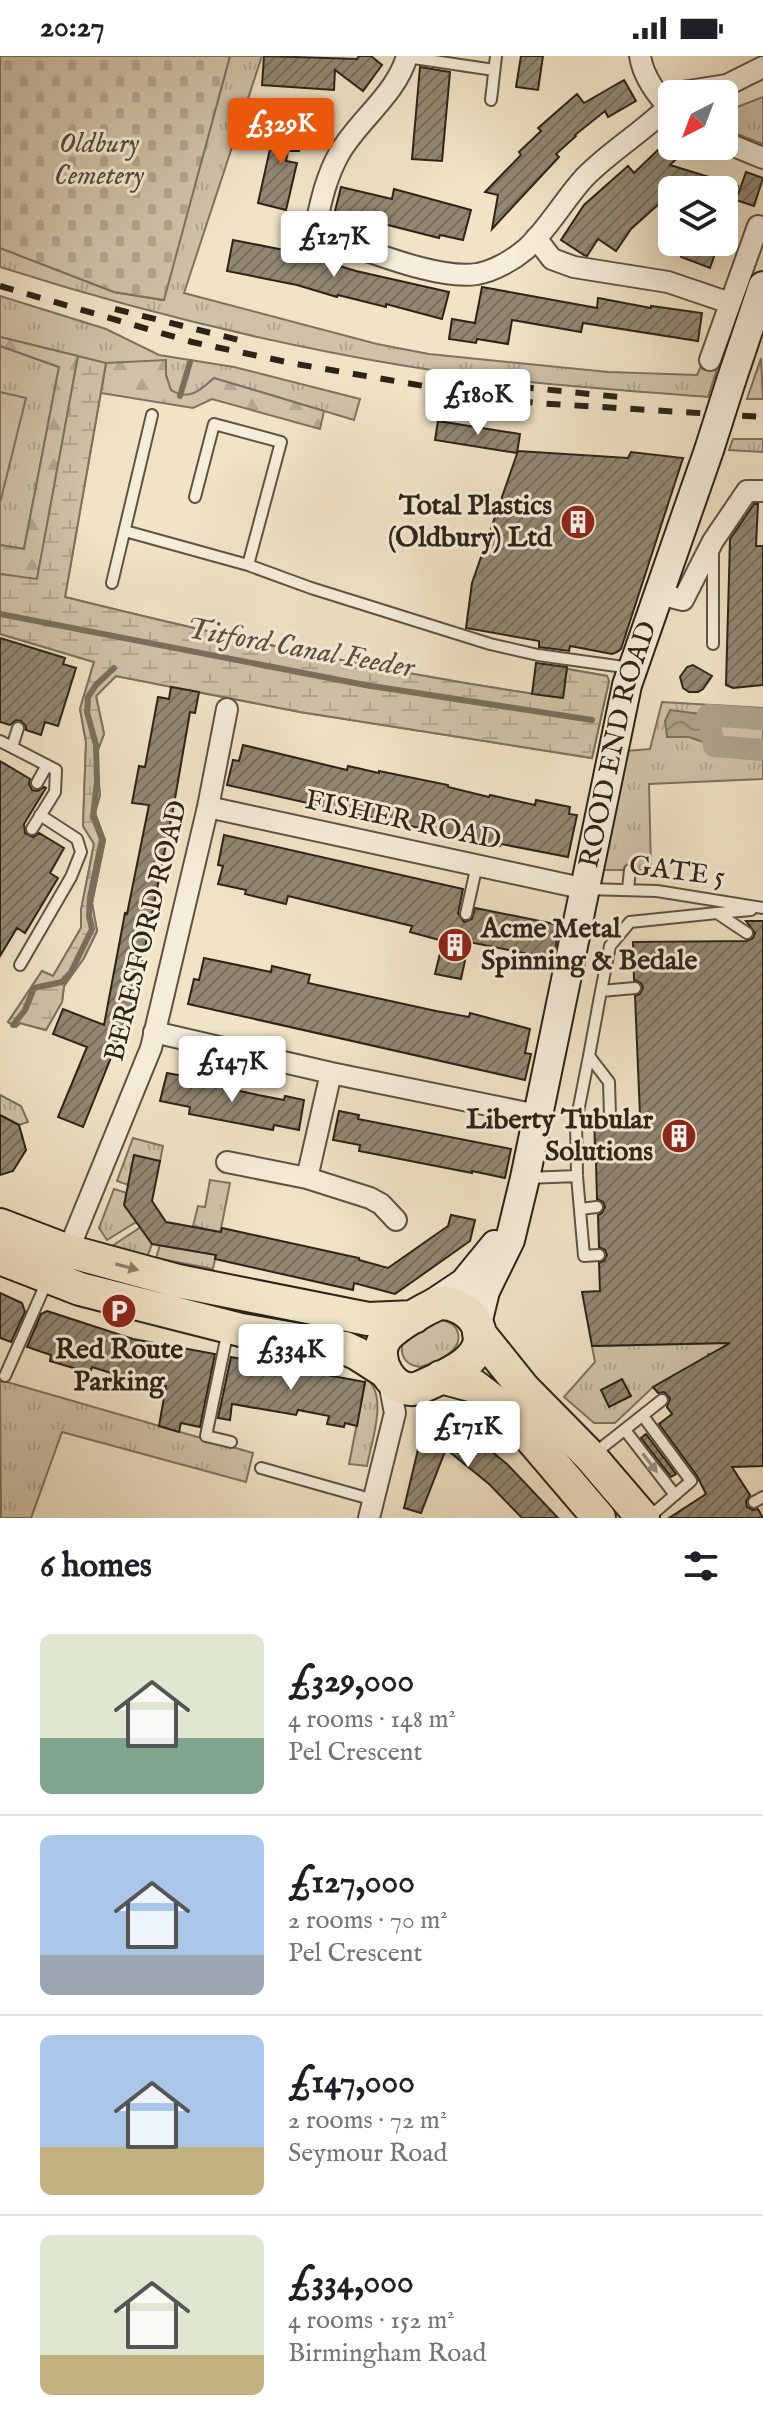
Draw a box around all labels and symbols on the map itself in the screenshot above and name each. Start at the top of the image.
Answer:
north arrow [658,80,738,160]
pin: £329K [225,98,337,166]
park label: Oldbury Cemetery [54,127,145,194]
pin: £127K [278,211,390,279]
pin: £180K [422,369,534,437]
place label: Total Plastics (Oldbury) Ltd [388,489,553,556]
building icon: Total Plastics (Oldbury) Ltd [559,503,597,541]
water label: Titford Canal Feeder [183,610,419,688]
street label: ROOD END ROAD [572,617,665,871]
street label: FISHER ROAD [302,783,504,859]
street label: BERESFORD ROAD [98,797,196,1065]
street label: GATE 5 [627,849,727,895]
place label: Acme Metal Spinning & Bedale [480,912,698,979]
building icon: Acme Metal Spinning & Bedale [436,926,474,964]
pin: £147K [176,1036,288,1104]
place label: Liberty Tubular Solutions [466,1103,654,1170]
building icon: Liberty Tubular Solutions [660,1117,698,1155]
one-way arrow [114,1262,139,1274]
parking icon: Red Route Parking [100,1292,138,1330]
pin: £334K [235,1324,347,1392]
place label: Red Route Parking [55,1333,183,1400]
pin: £171K [412,1401,524,1469]
one-way arrow [641,1453,657,1473]

